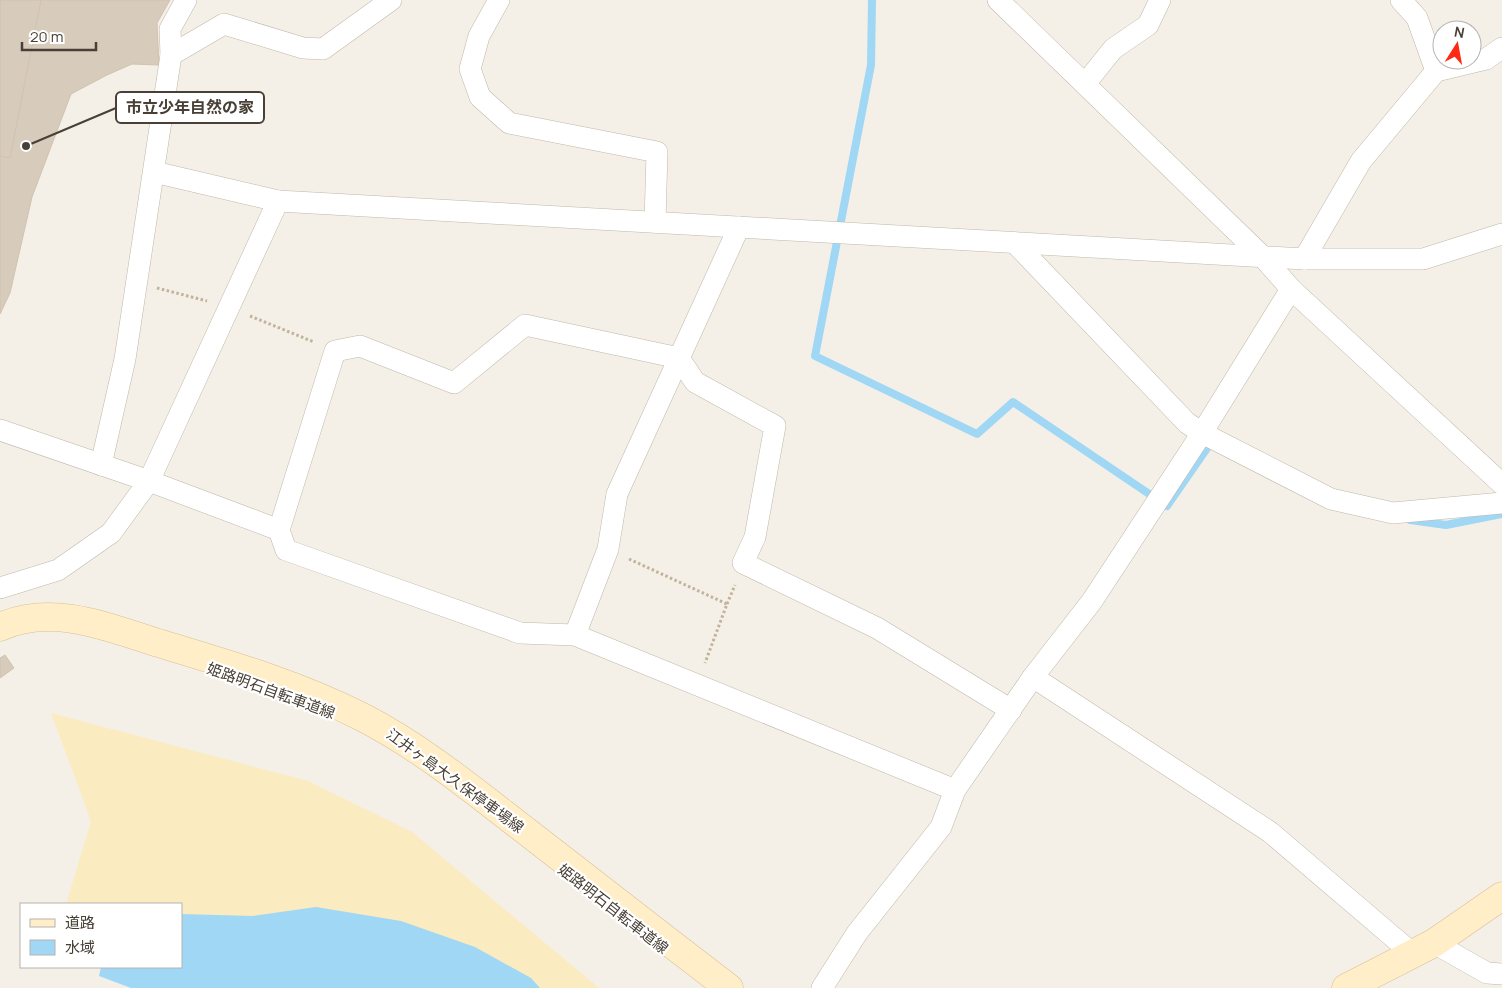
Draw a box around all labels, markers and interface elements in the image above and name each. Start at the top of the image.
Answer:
scale bar [22,20,96,52]
north arrow [1432,20,1482,70]
text: N [1453,21,1466,42]
text: 20 m [30,26,63,47]
callout: 市立少年自然の家 [116,92,264,123]
text: 市立少年自然の家 [126,96,254,118]
street label: 姫路明石自転車道線 [204,658,338,723]
street label: 江井ヶ島大久保停車場線 [382,724,528,838]
street label: 姫路明石自転車道線 [554,859,673,958]
legend [20,903,182,968]
text: 道路 [65,912,95,933]
text: 水域 [65,937,95,958]

